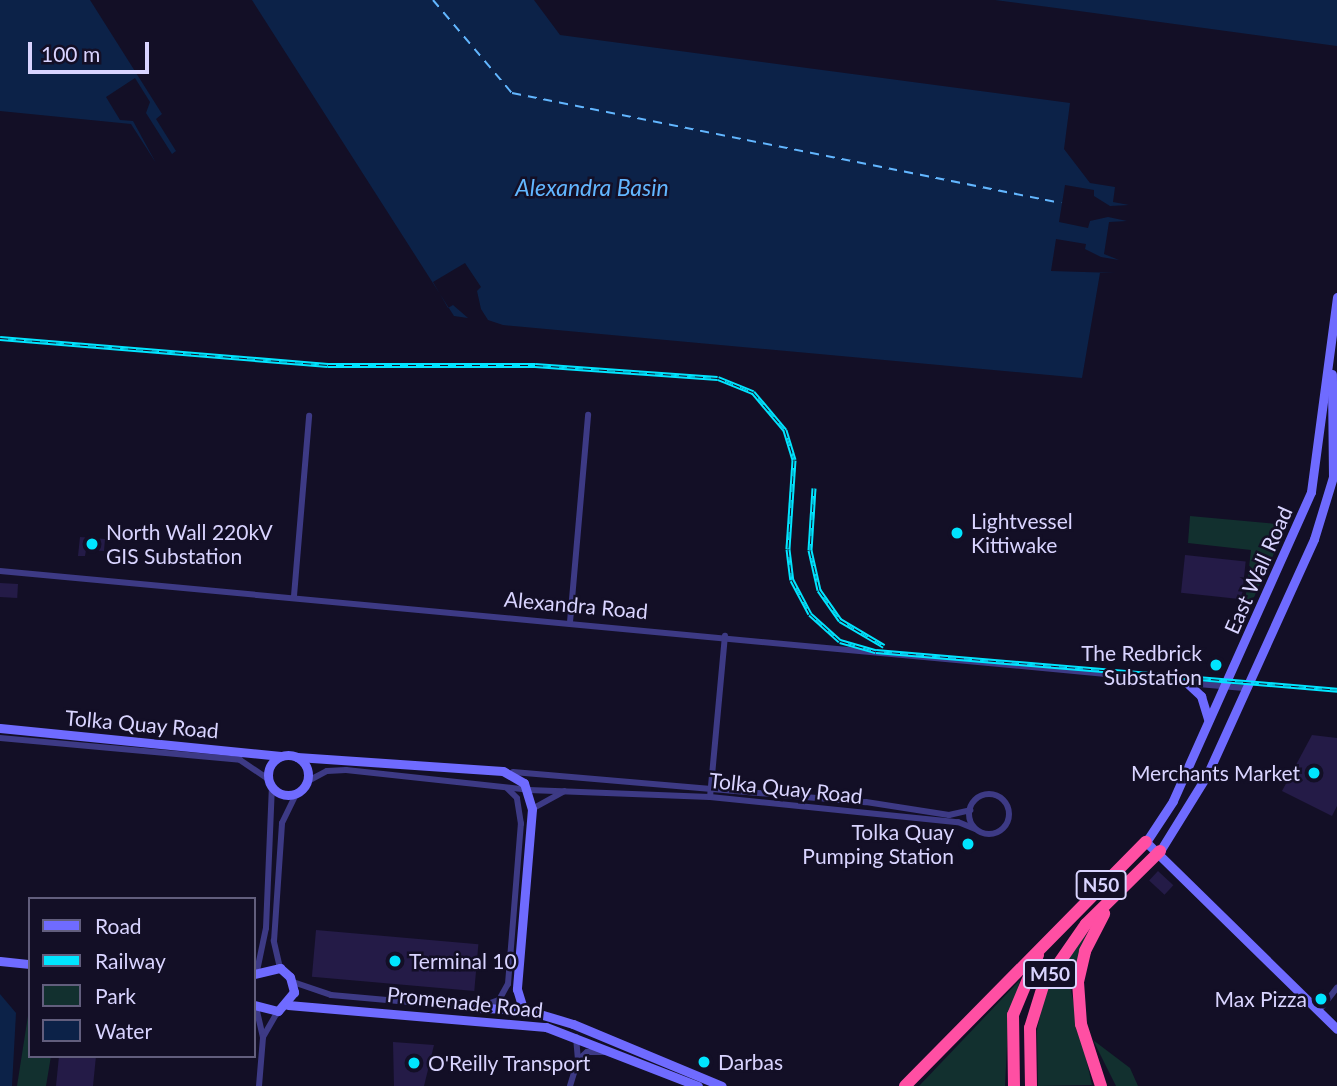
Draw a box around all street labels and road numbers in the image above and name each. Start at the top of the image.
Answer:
street label: East Wall Road [1219,502,1297,638]
street label: Alexandra Road [503,586,649,624]
street label: Tolka Quay Road [64,705,220,743]
street label: Tolka Quay Road [708,767,864,809]
road number: N50 [1075,870,1127,900]
road number: M50 [1022,958,1078,990]
street label: Promenade Road [386,981,544,1023]

